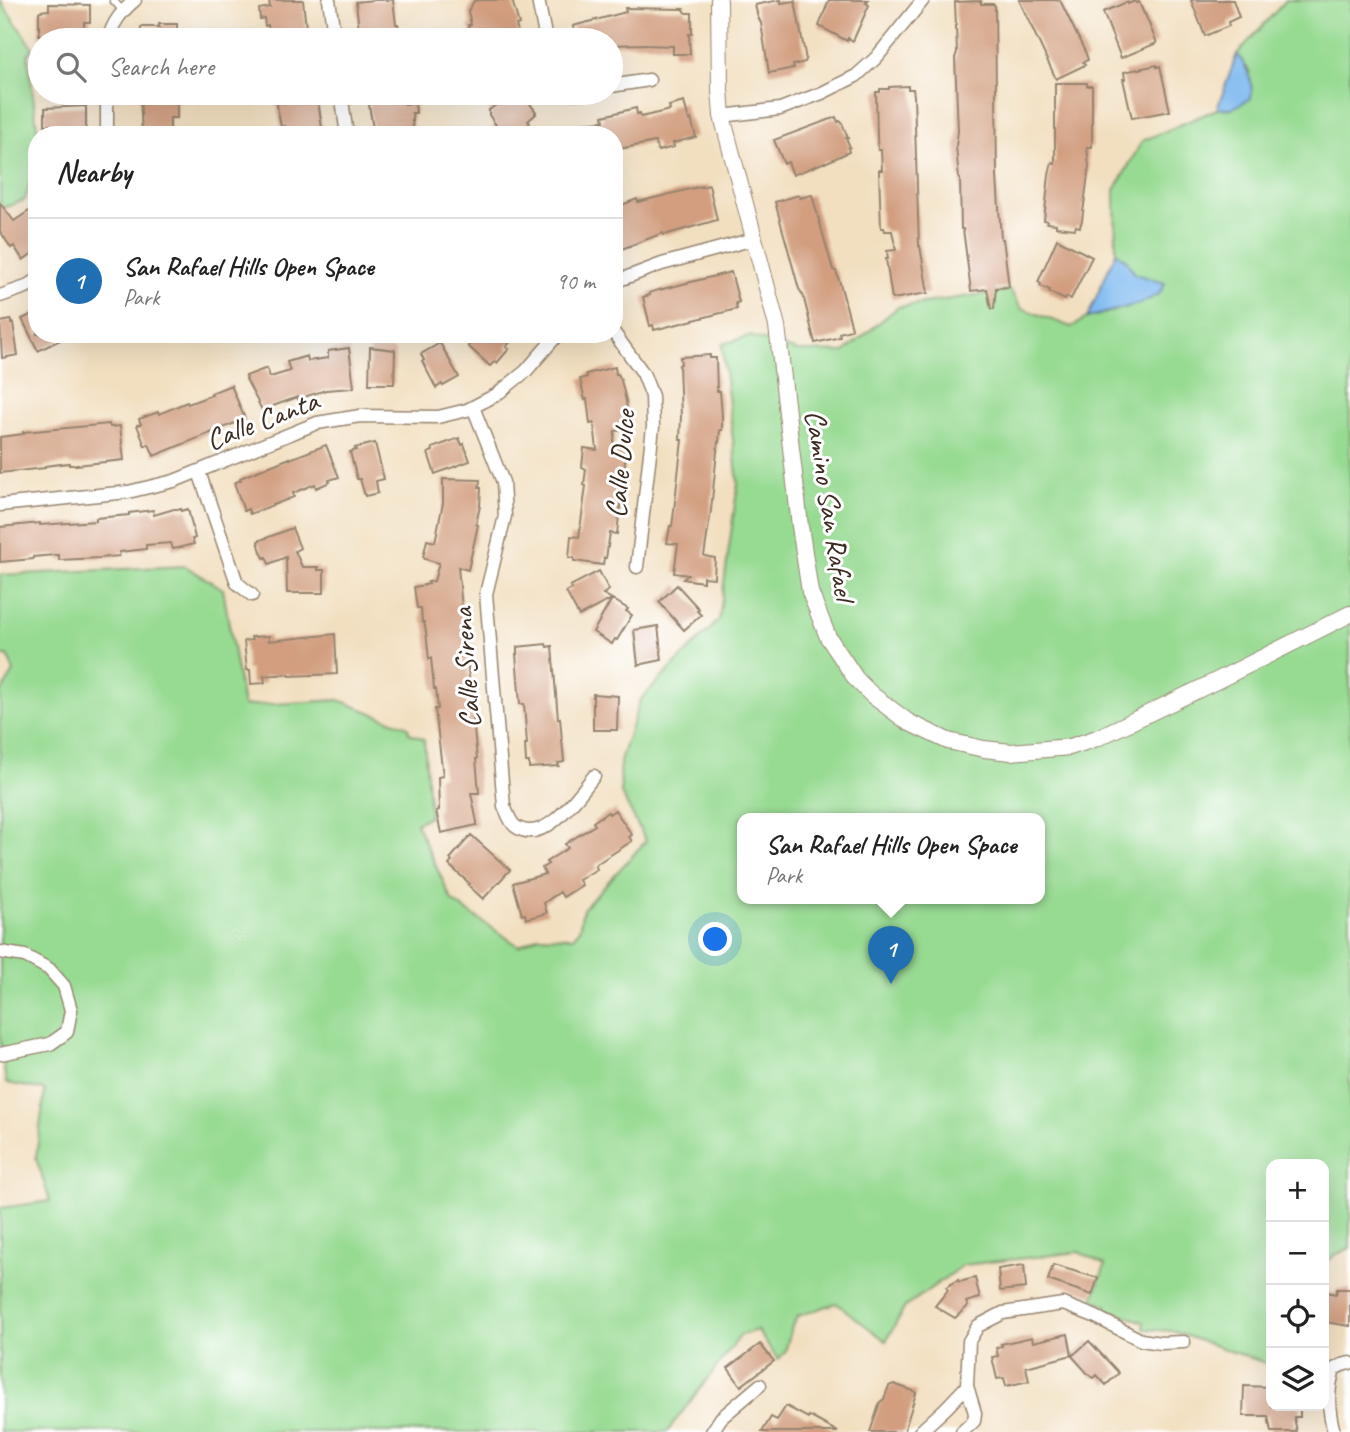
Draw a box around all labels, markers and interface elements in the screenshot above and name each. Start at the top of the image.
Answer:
search box [28,28,623,105]
icon: search [52,48,90,86]
text: Search here [108,50,214,83]
text: Nearby [56,153,132,191]
text: San Rafael Hills Open Space [123,250,374,283]
text: 1 [74,267,84,296]
text: 90 m [556,267,595,296]
text: Park [123,283,159,312]
street label: Calle Canta [200,380,326,459]
street label: Calle Dulce [596,406,644,520]
street label: Camino San Rafael [796,407,865,608]
street label: Calle Sirena [443,605,489,730]
popup [737,813,1045,904]
text: San Rafael Hills Open Space [766,828,1016,861]
text: Park [766,861,802,890]
your location [698,922,732,956]
pin: 1 [868,926,914,984]
map controls [1266,1159,1329,1411]
button: + [1266,1159,1329,1222]
button: − [1266,1222,1329,1285]
button: locate [1266,1285,1329,1348]
button: layers [1266,1348,1329,1411]

